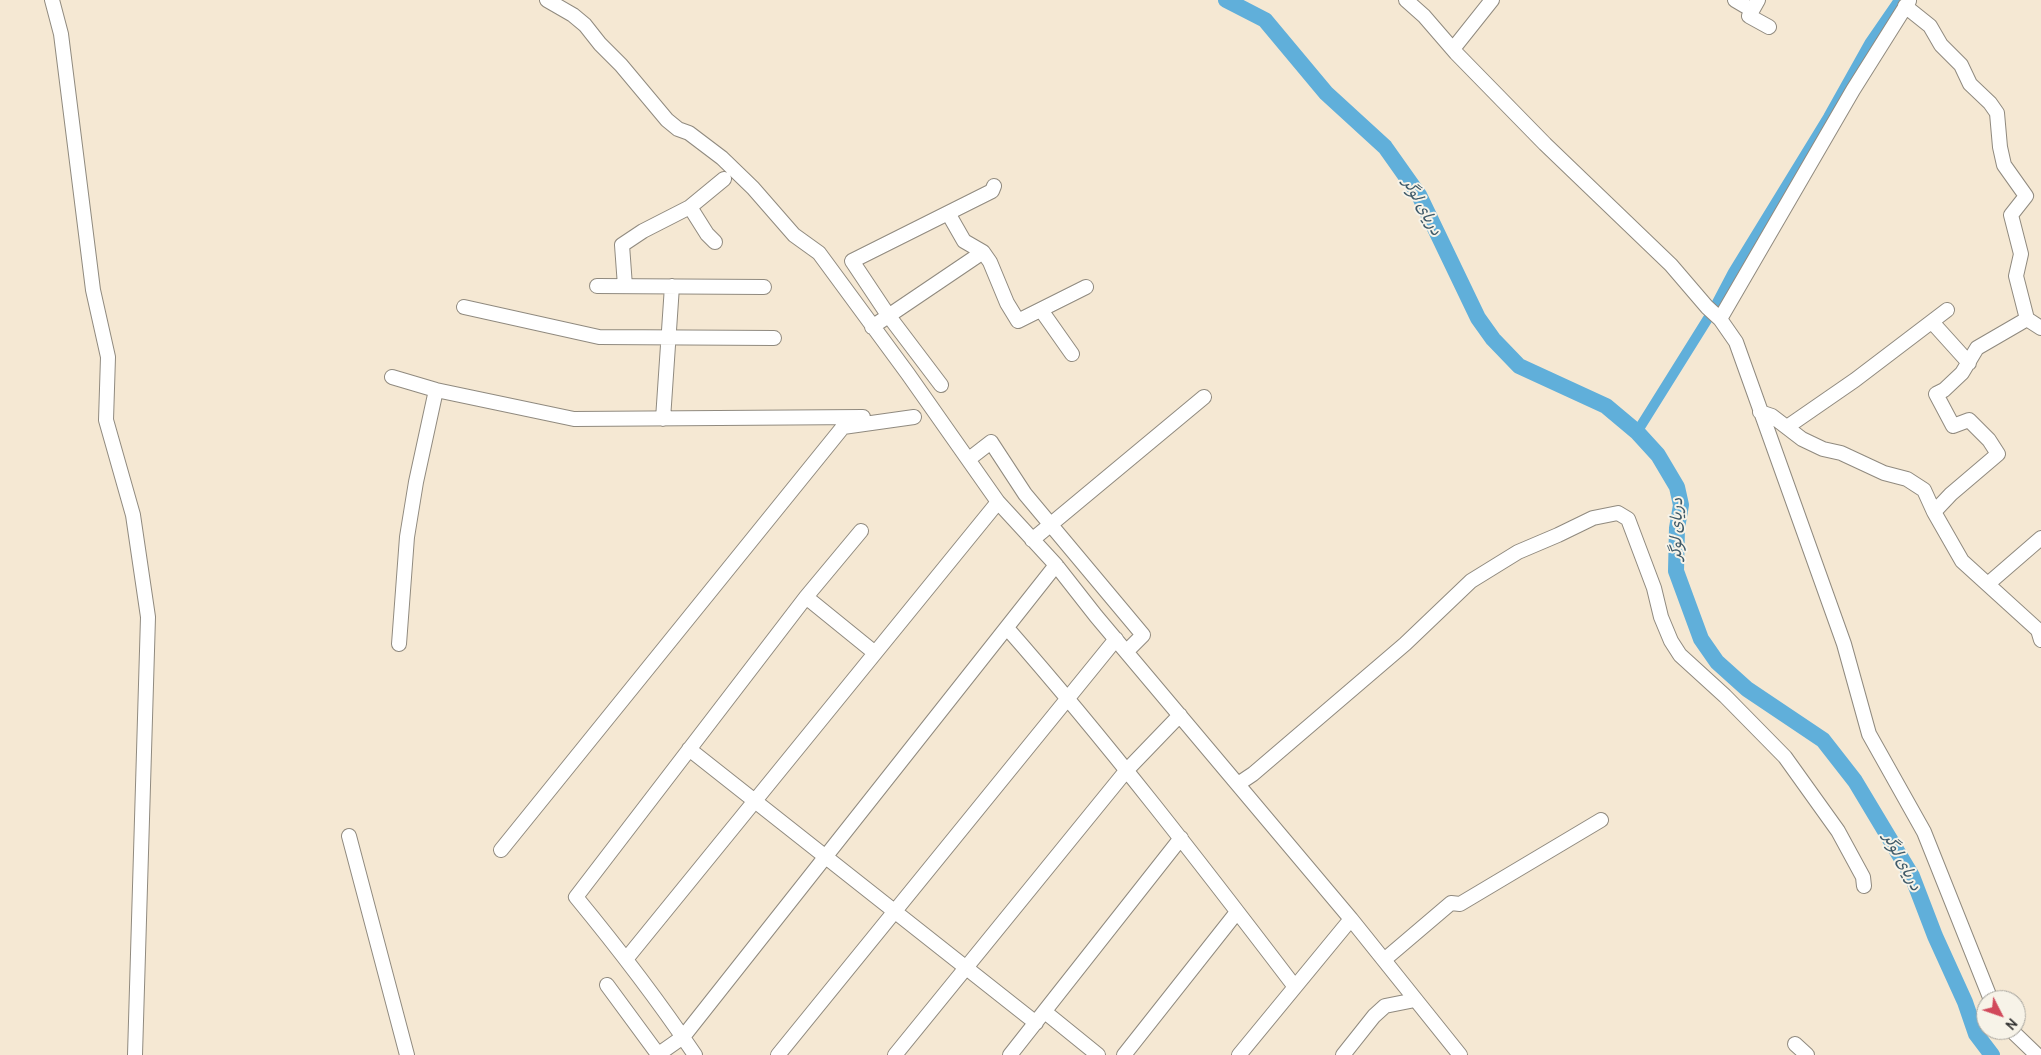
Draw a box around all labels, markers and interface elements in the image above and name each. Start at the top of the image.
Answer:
water label: دریای لوگر [1398,175,1446,239]
water label: دریای لوگر [1667,498,1687,560]
water label: دریای لوگر [1879,830,1925,894]
north arrow [1976,990,2026,1040]
text: N [2002,1015,2022,1034]

